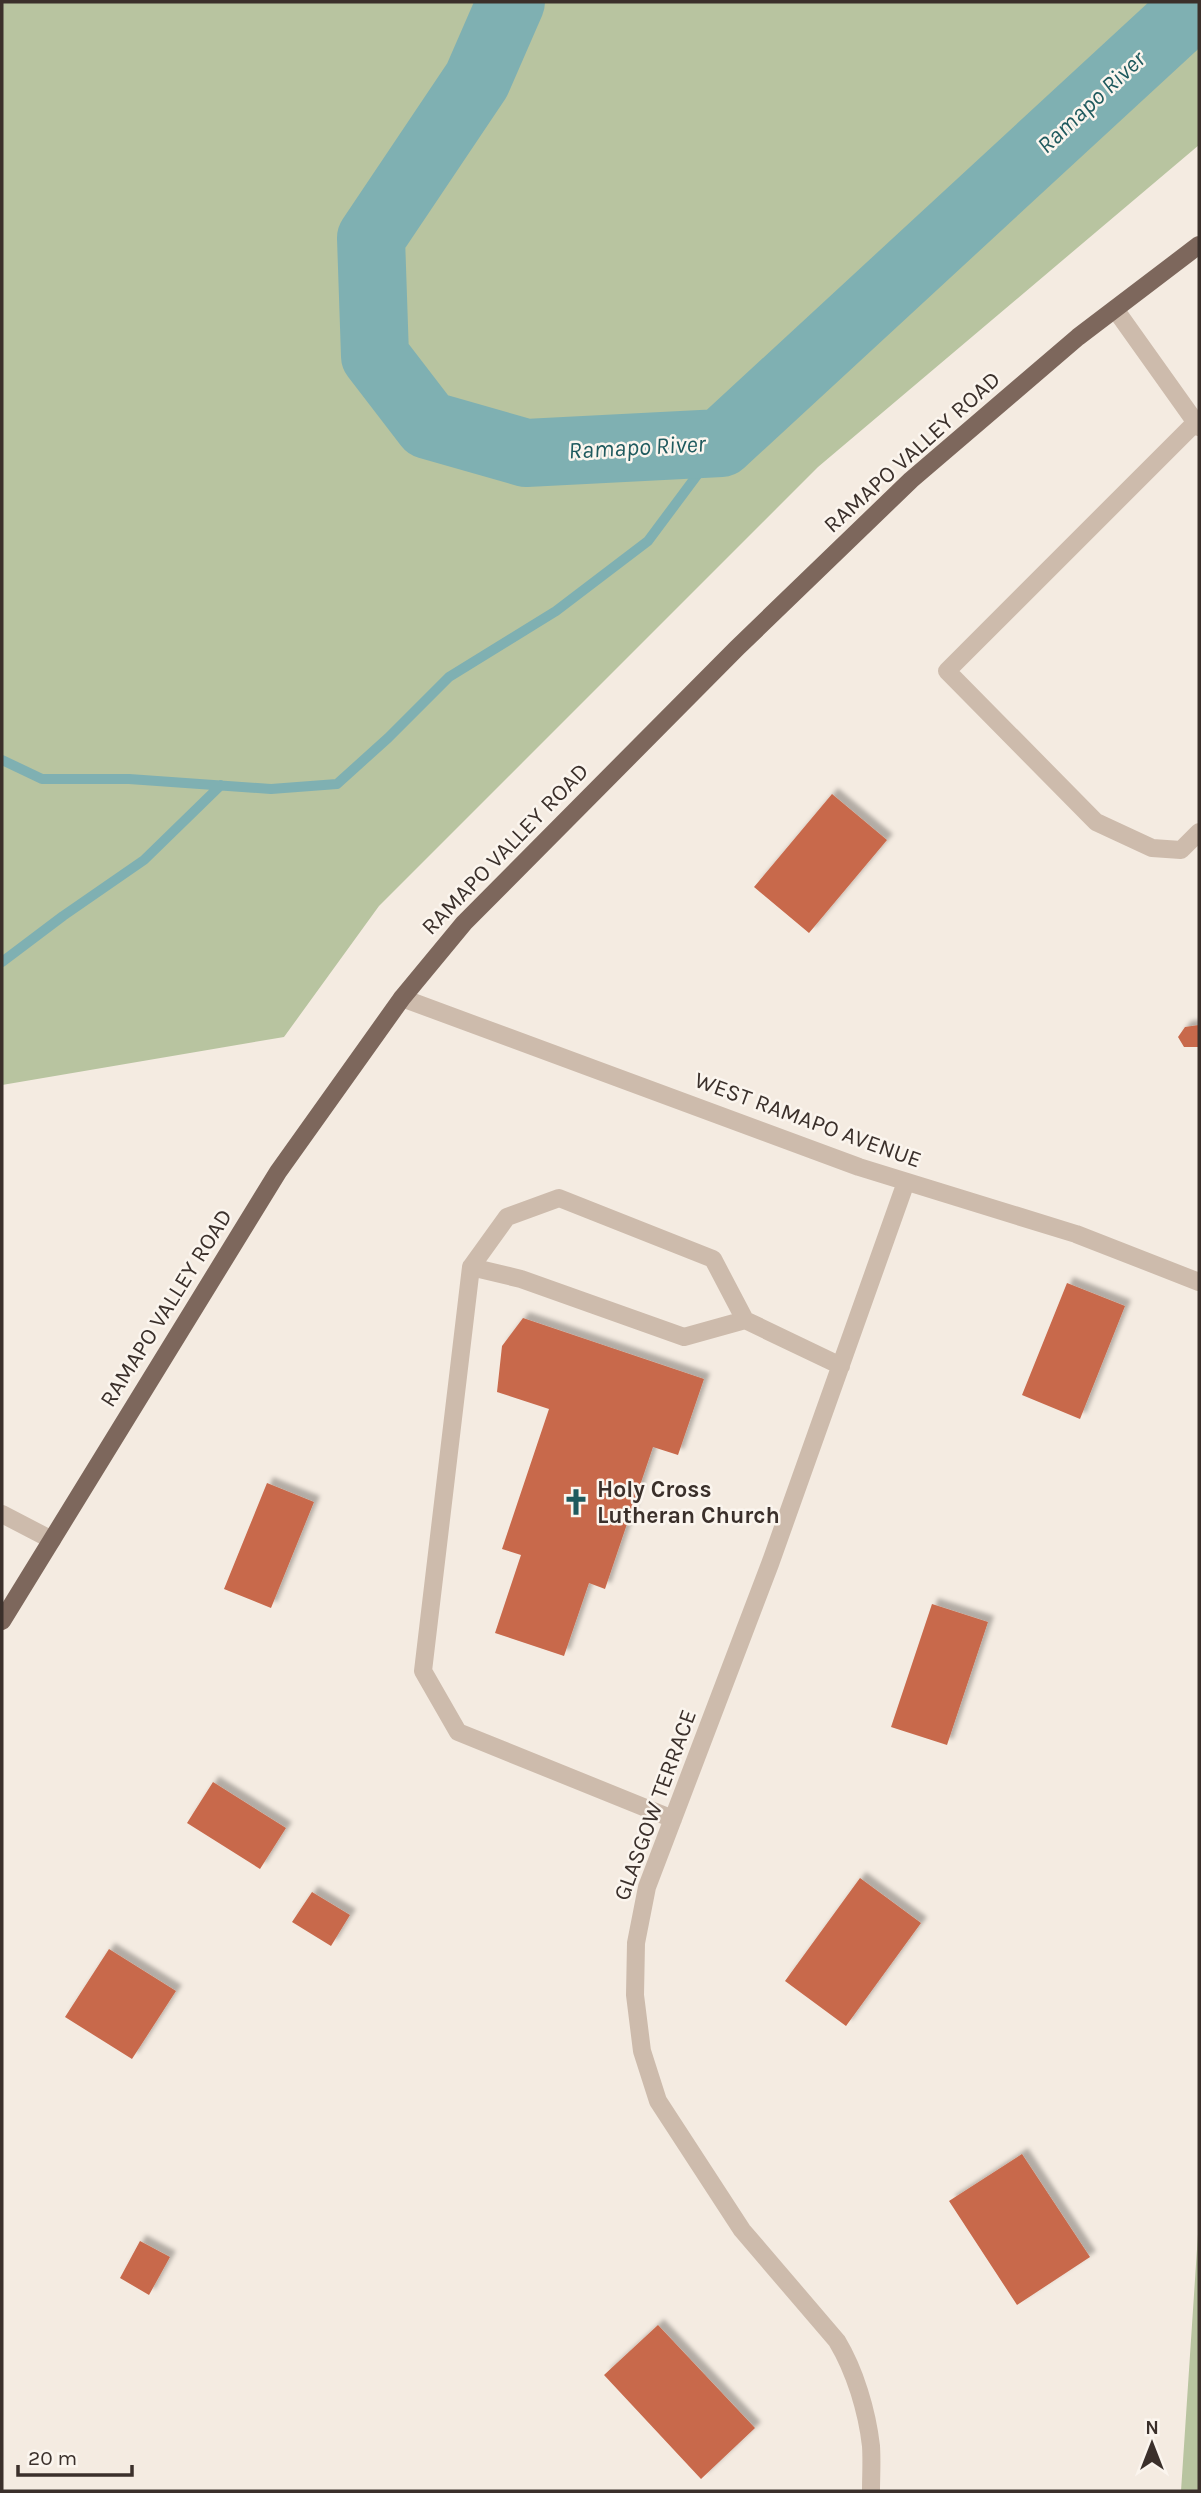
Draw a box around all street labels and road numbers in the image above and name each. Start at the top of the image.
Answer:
street label: RAMAPO VALLEY ROAD [818,366,1006,538]
street label: RAMAPO VALLEY ROAD [416,758,594,940]
street label: WEST RAMAPO AVENUE [691,1066,925,1174]
street label: RAMAPO VALLEY ROAD [94,1204,238,1412]
street label: GLASGOW TERRACE [608,1706,702,1904]

